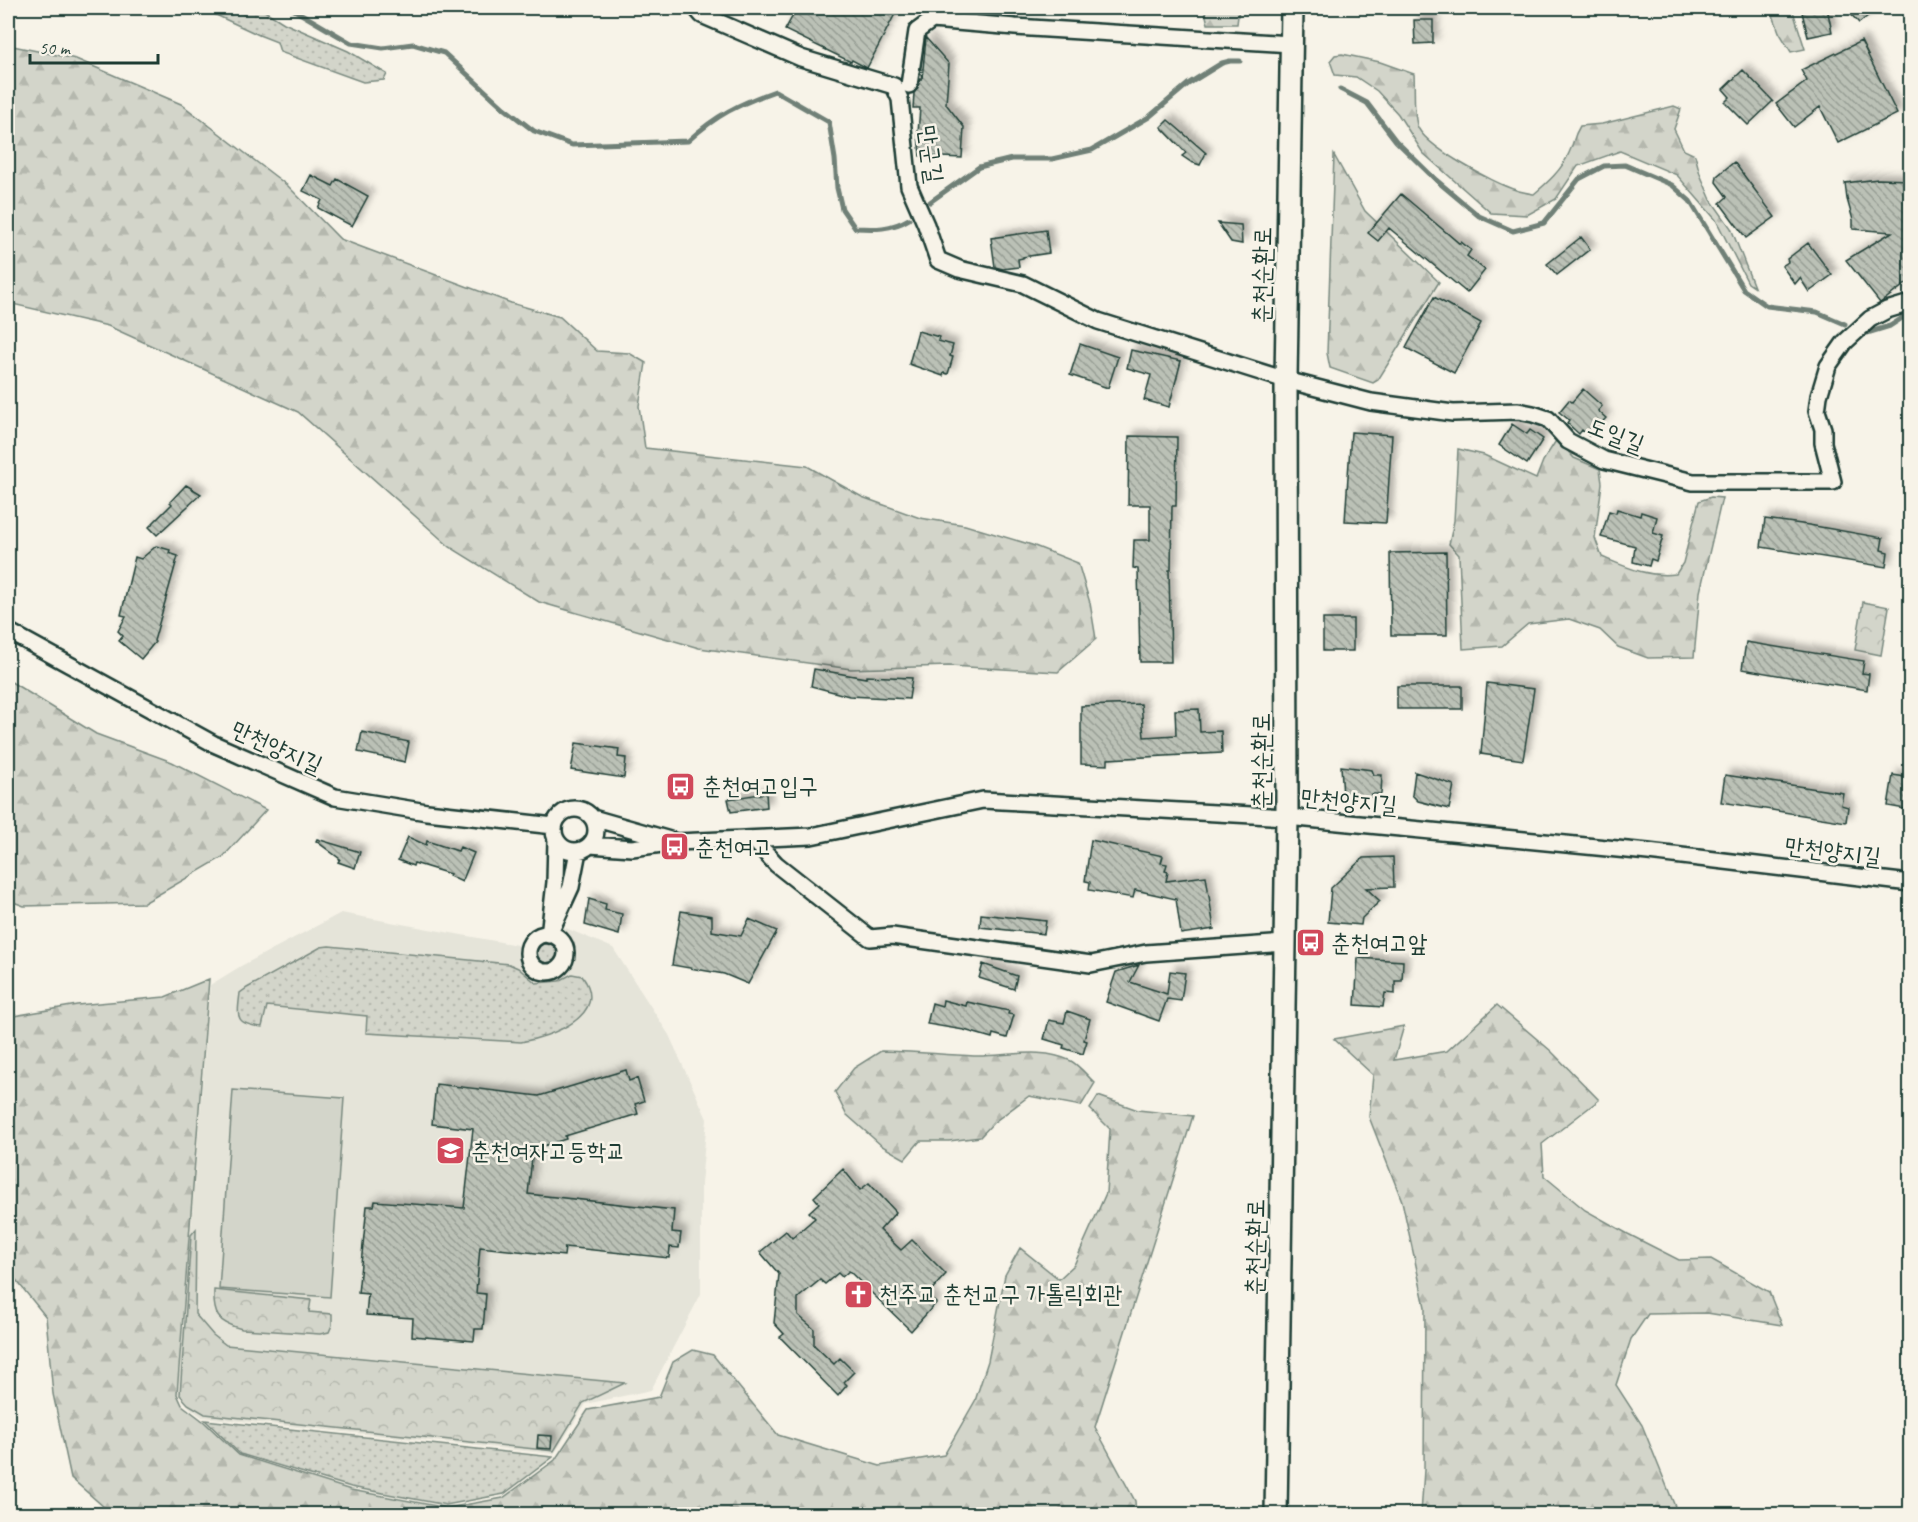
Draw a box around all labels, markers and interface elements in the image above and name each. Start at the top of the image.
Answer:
scale bar [30,27,158,65]
text: 50 m [39,37,72,59]
street label: 만군길 [912,123,950,185]
street label: 춘천순환로 [1246,226,1278,324]
street label: 도일길 [1584,411,1648,459]
street label: 춘천순환로 [1246,713,1276,809]
street label: 만천양지길 [227,714,327,780]
bus stop icon: 춘천여고입구 [665,770,697,802]
place label: 춘천여고입구 [702,771,818,801]
street label: 만천양지길 [1300,782,1398,820]
street label: 만천양지길 [1783,830,1883,872]
bus stop icon: 춘천여고 [658,831,690,863]
place label: 춘천여고 [695,832,772,862]
bus stop icon: 춘천여고앞 [1294,927,1326,959]
place label: 춘천여고앞 [1331,928,1428,958]
school or university icon: 춘천여자고등학교 [434,1135,466,1167]
place label: 춘천여자고등학교 [471,1136,626,1166]
street label: 춘천순환로 [1239,1198,1271,1296]
church icon: 천주교 춘천교구 가톨릭회관 [842,1278,874,1310]
place label: 천주교 춘천교구 가톨릭회관 [879,1279,1122,1309]

